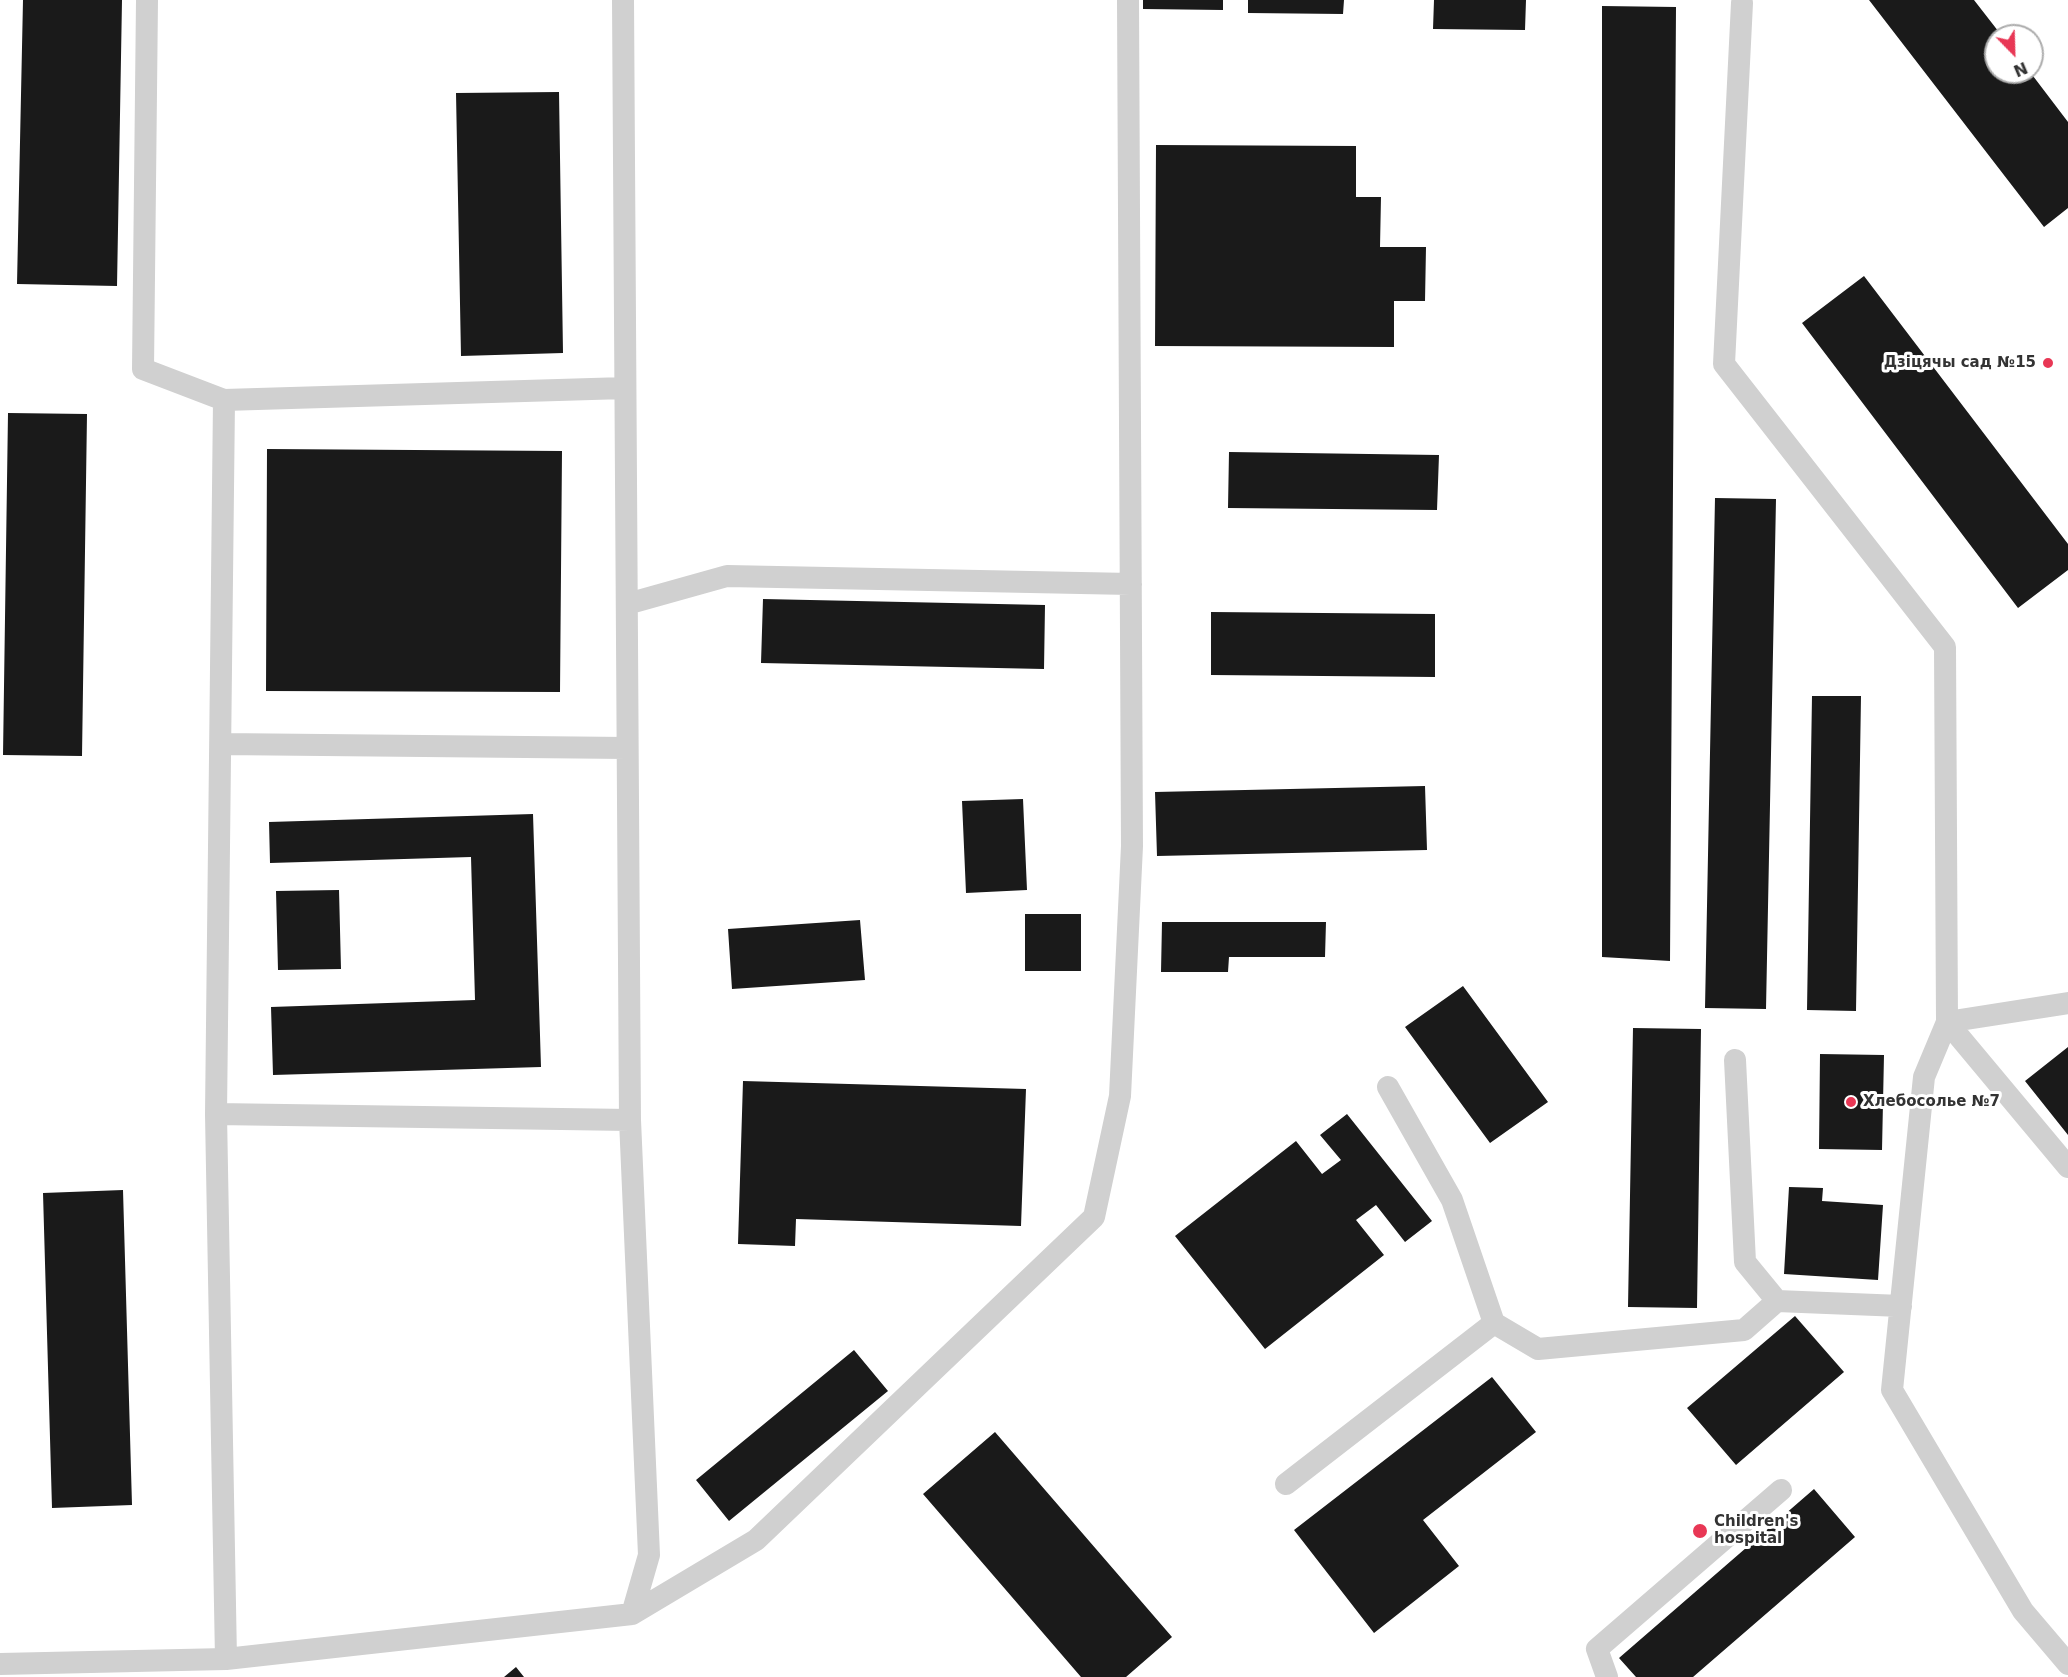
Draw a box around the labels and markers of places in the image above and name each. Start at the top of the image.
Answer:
place label: Дзіцячы сад №15 [1884,354,2036,372]
marker: Дзіцячы сад №15 [2041,356,2055,370]
place label: Хлебосолье №7 [1863,1093,2000,1111]
marker: Хлебосолье №7 [1844,1095,1858,1109]
place label: Children's hospital [1714,1513,1798,1548]
marker: Children's hospital [1691,1522,1709,1540]

